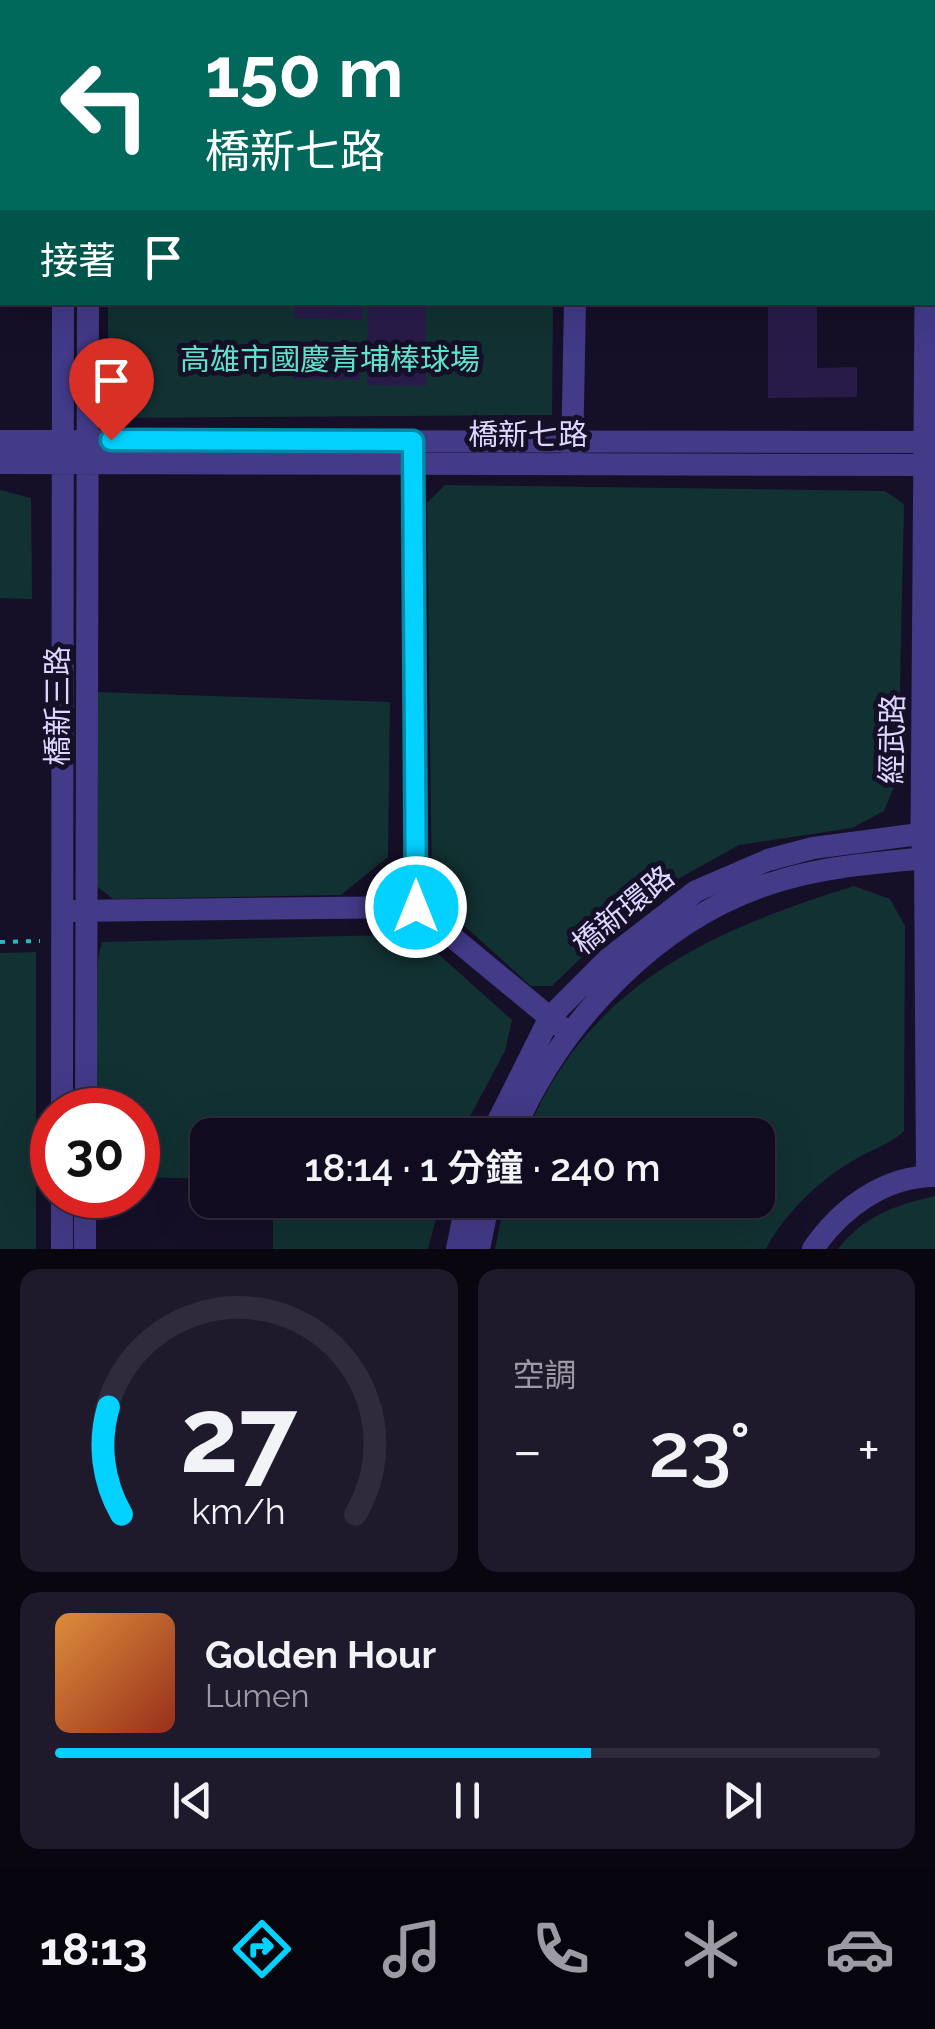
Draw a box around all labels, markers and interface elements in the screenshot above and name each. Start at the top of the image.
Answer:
text: 150 m [205,31,403,113]
icon: left [40,40,170,170]
text: 橋新七路 [205,125,385,178]
icon: arrive [136,230,191,285]
text: 接著 [40,238,116,283]
pin [69,338,154,441]
park label: 高雄市國慶青埔棒球場 [180,342,480,377]
icon: arrive [84,353,139,408]
street label: 橋新七路 [468,417,588,452]
street label: 橋新三路 [40,646,75,766]
street label: 經武路 [874,694,910,784]
position arrow [364,855,468,959]
street label: 橋新環路 [565,859,681,961]
speed limit sign: 30 [30,1088,160,1218]
text: 18:14 · 1 分鐘 · 240 m [305,1145,660,1190]
text: 空調 [513,1356,577,1393]
text: 27 [180,1374,298,1496]
text: 23° [649,1406,751,1495]
text: − [513,1418,542,1483]
text: + [857,1418,880,1483]
text: km/h [192,1490,286,1532]
text: Golden Hour [205,1632,436,1677]
text: Lumen [205,1677,309,1714]
icon: previous [165,1773,220,1828]
icon: pause [440,1773,495,1828]
icon: next [715,1773,770,1828]
icon: directions [227,1914,297,1984]
icon: music [377,1914,447,1984]
icon: phone [526,1914,596,1984]
icon: climate [676,1914,746,1984]
icon: car [825,1914,895,1984]
text: 18:13 [40,1923,148,1976]

